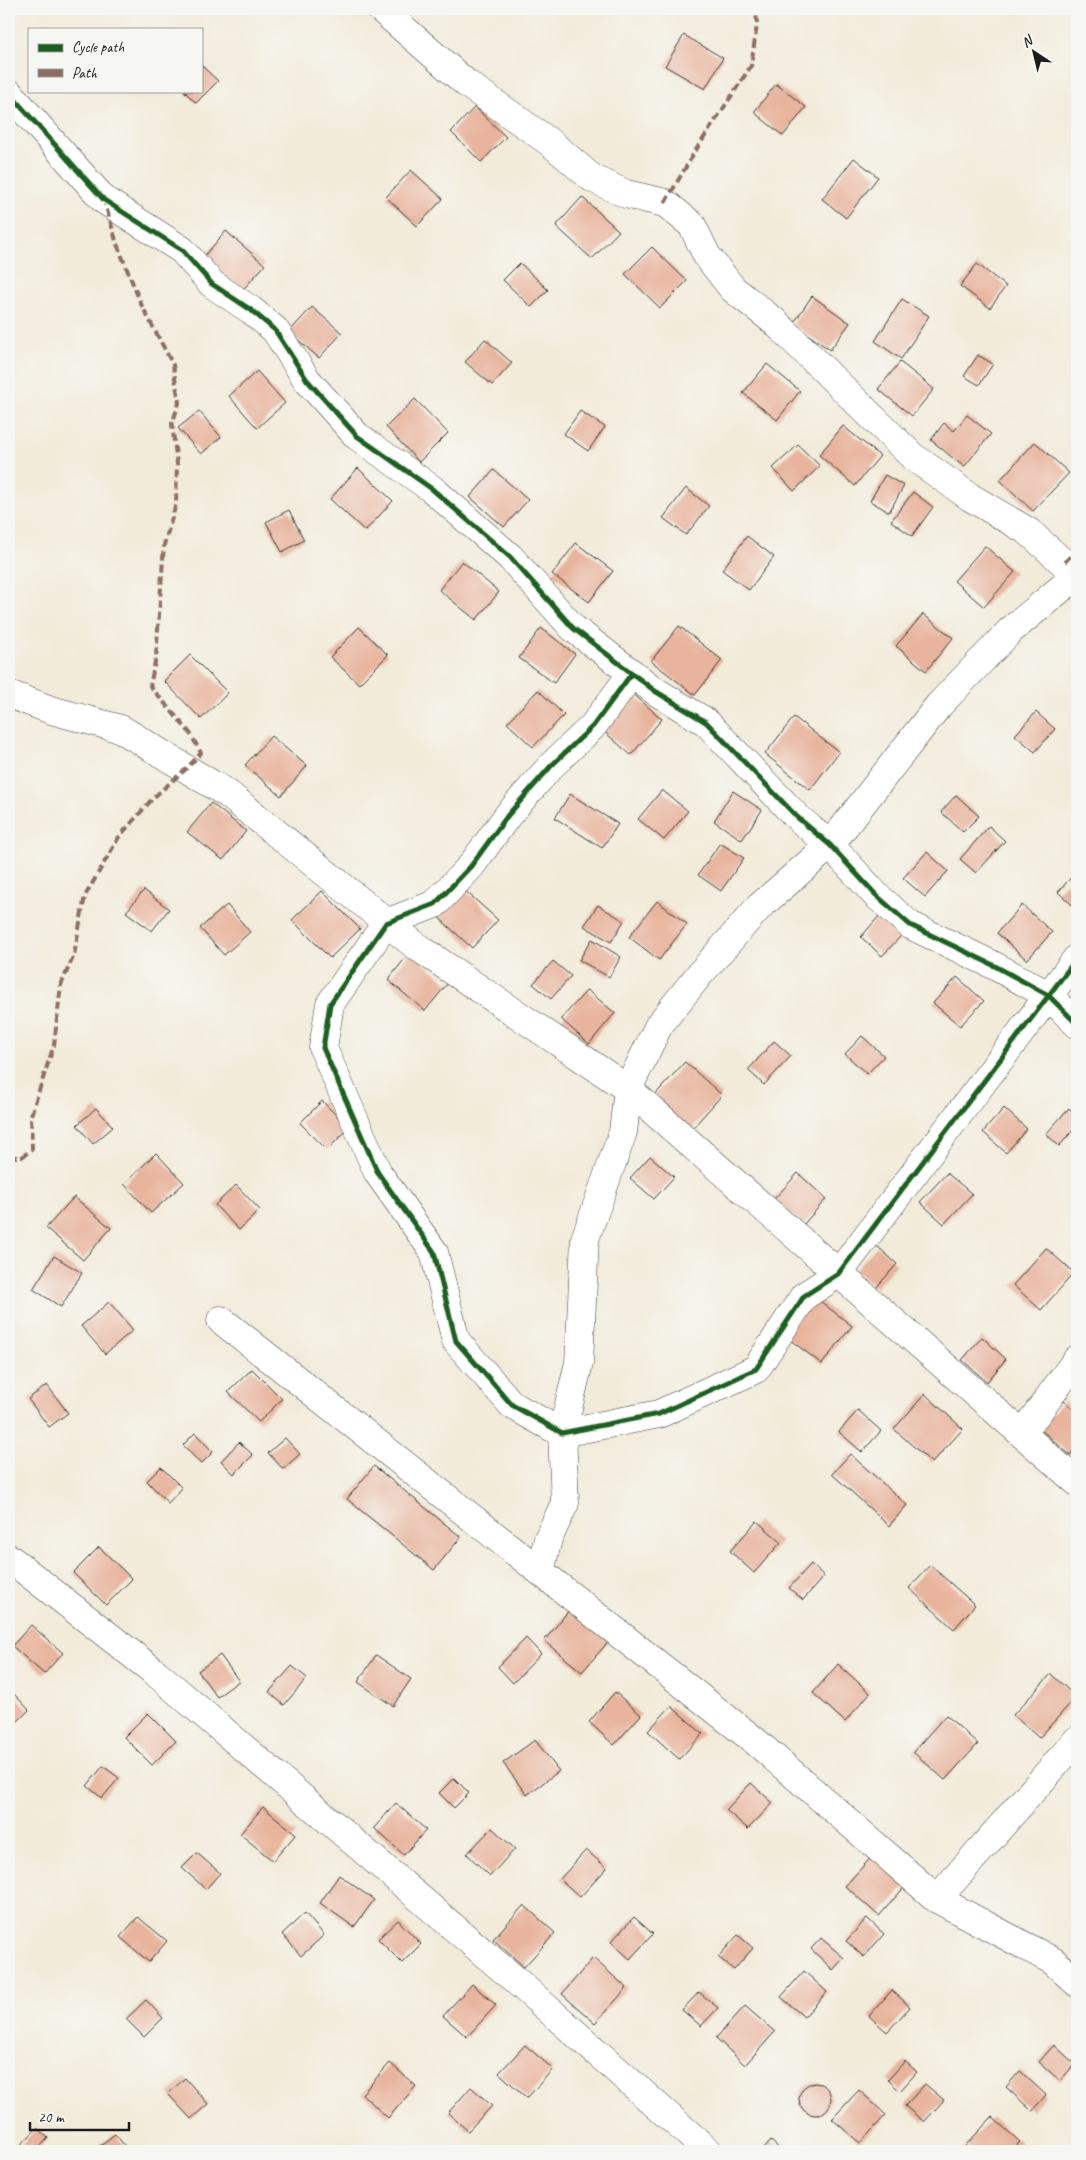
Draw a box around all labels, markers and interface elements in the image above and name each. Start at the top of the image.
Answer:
legend [28,28,202,92]
north arrow [1008,28,1058,78]
text: N [1018,31,1037,51]
text: Cycle path [72,38,124,57]
text: Path [72,64,98,83]
scale bar [30,2100,129,2132]
text: 20 m [38,2108,65,2127]

